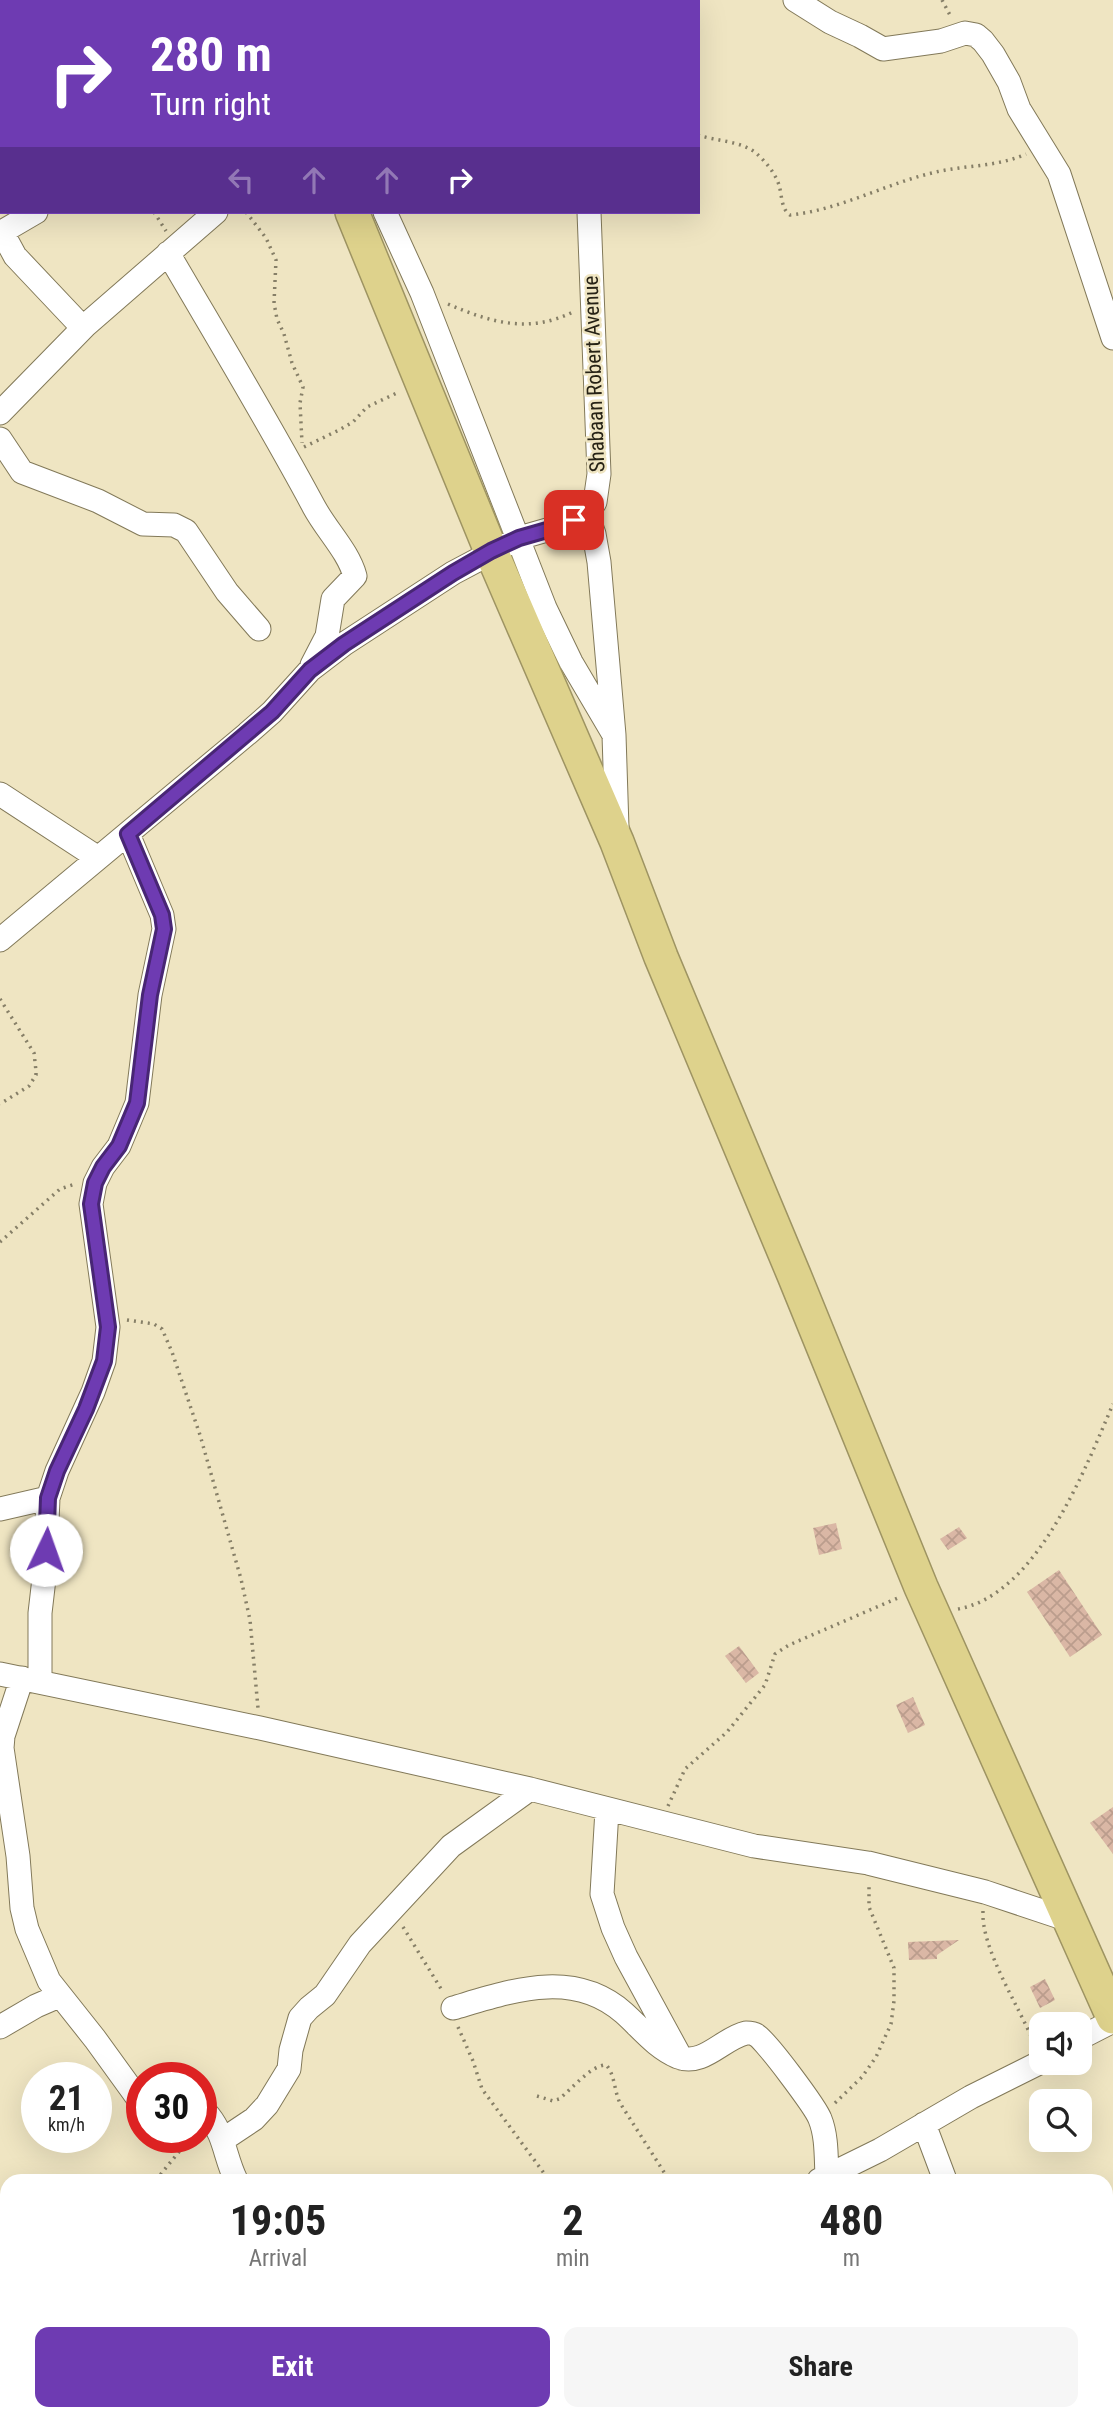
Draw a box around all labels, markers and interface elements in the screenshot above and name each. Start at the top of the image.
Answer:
text: 280 m [150,26,272,83]
icon: right [35,28,126,119]
text: Turn right [150,85,271,123]
icon: left [222,161,260,199]
icon: ahead [295,161,333,199]
icon: ahead [368,161,406,199]
icon: right [441,161,479,199]
street label: Shabaan Robert Avenue [579,275,609,473]
pin [544,490,604,550]
icon: arrive [555,501,593,539]
position arrow [9,1513,83,1587]
map controls [1029,2012,1092,2152]
button: sound [1029,2012,1092,2075]
speed limit sign: 30 [126,2062,217,2153]
text: 21 [49,2078,84,2119]
button: search [1029,2089,1092,2152]
text: km/h [48,2114,85,2135]
text: 19:05 [230,2196,326,2245]
text: 2 [562,2196,583,2245]
text: 480 [819,2196,883,2245]
text: Arrival [249,2245,307,2272]
text: min [556,2245,590,2272]
text: m [843,2245,860,2272]
button: Exit [35,2327,550,2407]
button: Share [564,2327,1078,2407]

